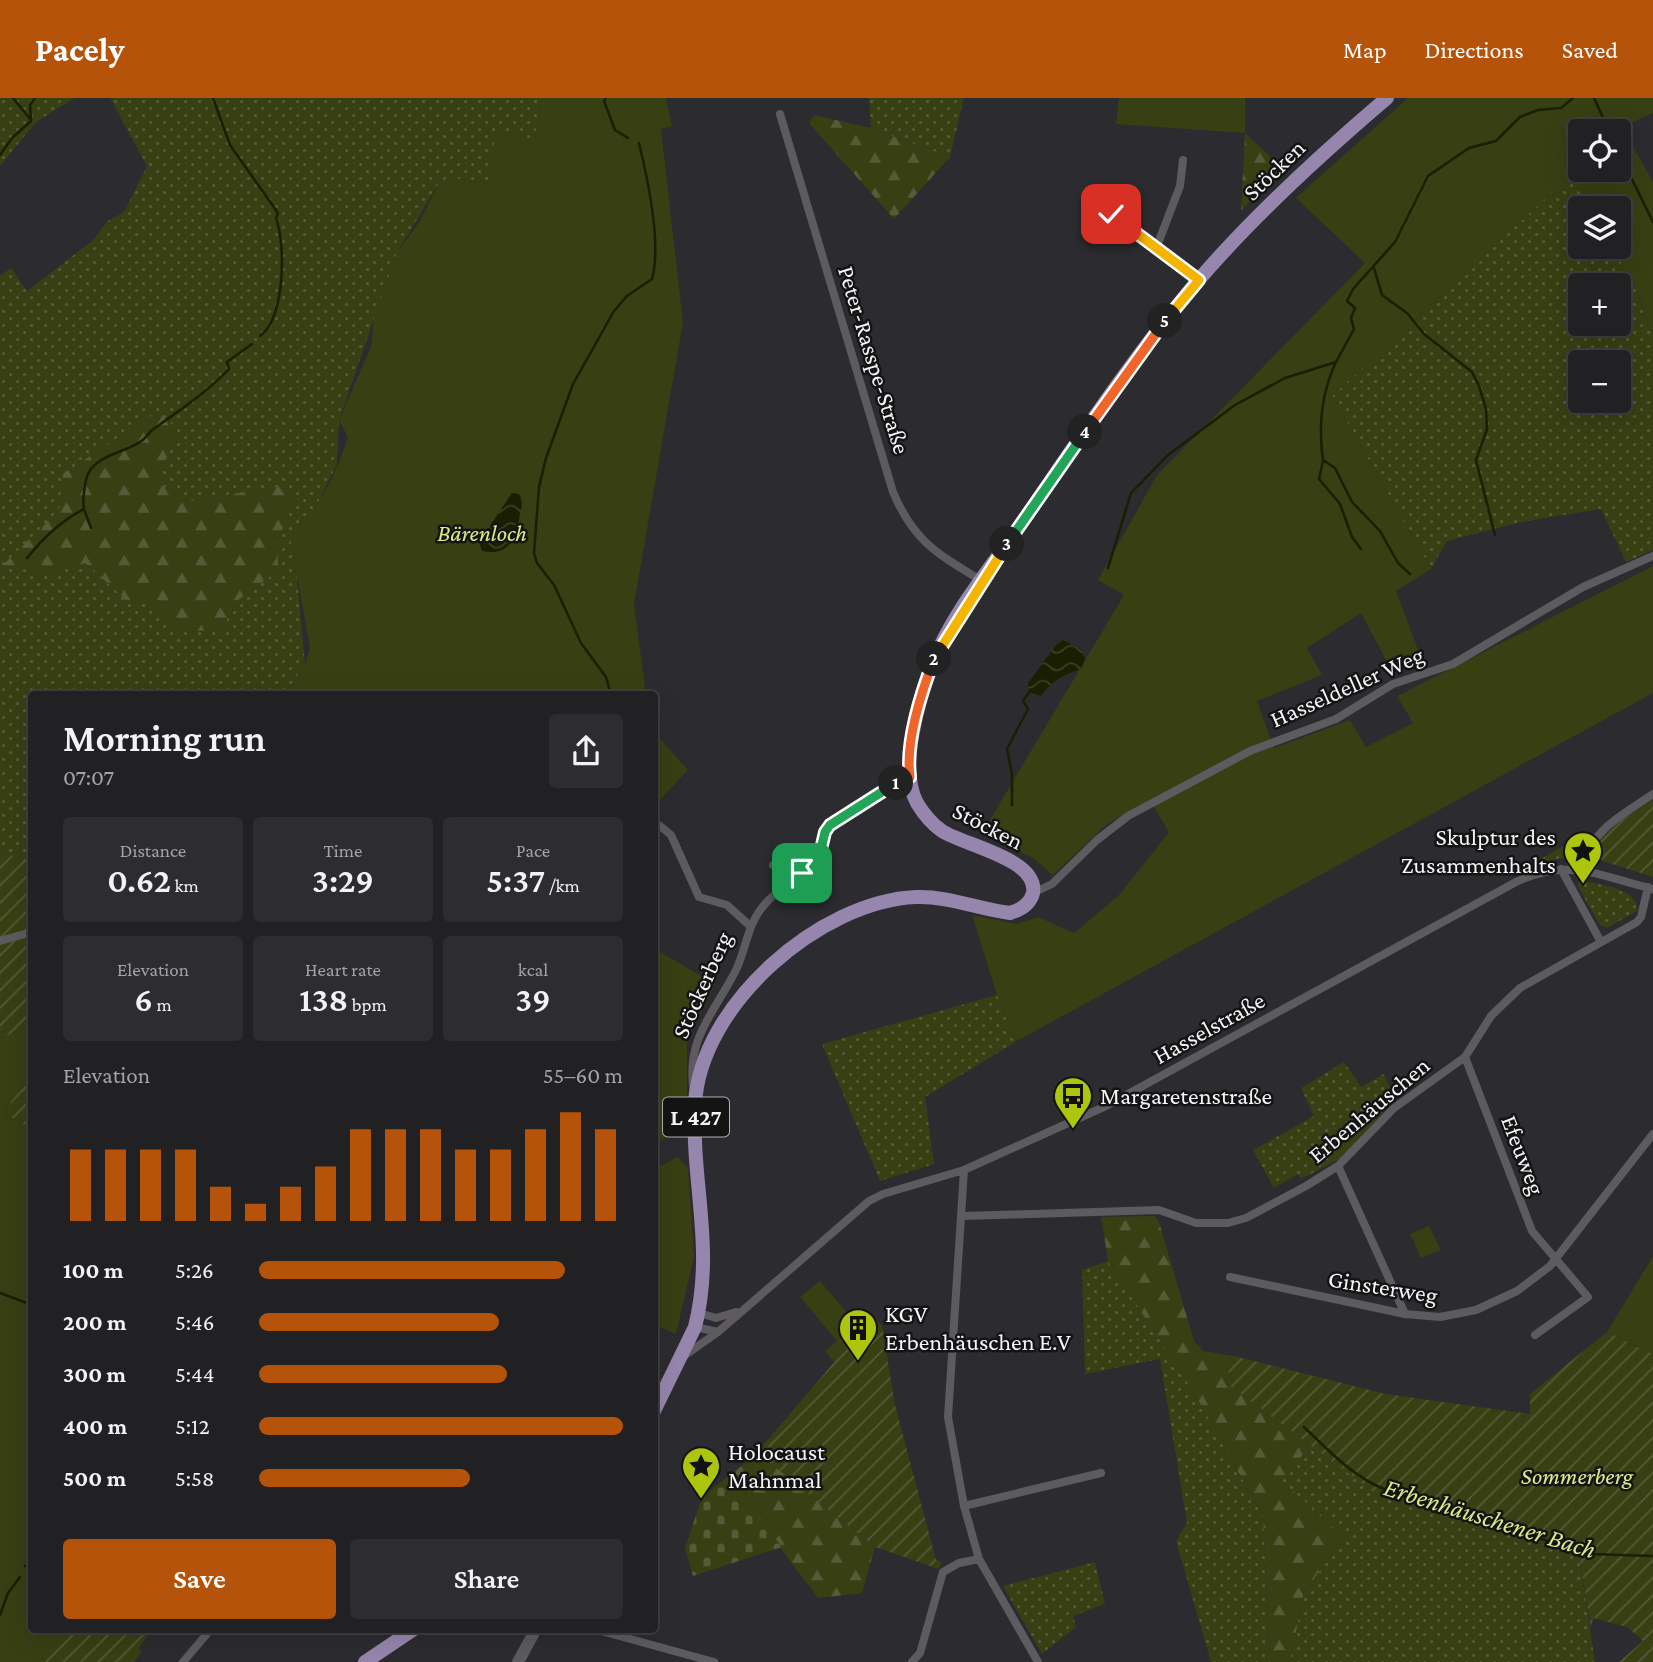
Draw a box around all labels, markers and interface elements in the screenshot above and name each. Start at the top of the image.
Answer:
text: Pacely [35,31,125,68]
text: Map [1343,36,1387,63]
text: Directions [1425,36,1524,63]
text: Saved [1562,36,1618,63]
map controls [1568,119,1631,413]
button: locate [1568,119,1631,182]
street label: Stöcken [1237,134,1310,206]
pin [1081,184,1141,244]
icon: check [1092,195,1130,233]
button: layers [1568,196,1631,259]
street label: Peter-Rasspe-Straße [833,263,916,457]
button: + [1568,273,1631,336]
pin: 5 [1148,304,1182,339]
text: 5 [1160,310,1169,331]
button: − [1568,350,1631,413]
pin: 4 [1068,414,1102,450]
text: 4 [1079,421,1090,442]
park label: Bärenloch [437,519,527,546]
pin: 3 [990,526,1024,562]
text: 3 [1002,533,1011,554]
street label: Hasseldeller Weg [1266,640,1428,732]
pin: 2 [916,642,951,676]
text: 2 [929,648,938,669]
button: share [549,714,623,788]
text: Morning run [63,717,266,759]
text: 07:07 [63,764,114,790]
pin: 1 [878,766,914,800]
text: 1 [892,772,899,793]
street label: Stöcken [948,796,1028,855]
place label: Skulptur des Zusammenhalts [1401,823,1556,878]
place icon: Skulptur des Zusammenhalts [1562,830,1604,885]
text: Distance [120,840,186,861]
text: Time [324,840,362,861]
text: Pace [516,840,550,861]
pin [772,843,832,903]
icon: arrive [783,854,821,892]
text: 0.62 [107,861,171,900]
text: 3:29 [312,861,374,900]
text: 5:37 [486,861,545,900]
text: km [171,875,199,896]
text: /km [545,875,580,896]
street label: Stöckerberg [666,927,737,1042]
text: Elevation [117,959,189,980]
text: Heart rate [305,959,381,980]
text: kcal [518,959,548,980]
text: 6 [134,980,153,1019]
text: 138 [299,980,348,1019]
text: 39 [515,980,551,1019]
street label: Hasselstraße [1148,986,1269,1069]
text: m [153,994,172,1015]
text: bpm [348,994,387,1015]
street label: Erbenhäuschen [1303,1051,1435,1168]
text: Elevation [63,1062,150,1088]
text: 55–60 m [543,1062,623,1088]
bus stop icon: Margaretenstraße [1052,1075,1094,1130]
place label: Margaretenstraße [1100,1082,1272,1109]
road number: L 427 [663,1098,729,1136]
street label: Efeuweg [1496,1111,1551,1199]
text: 100 m [63,1257,123,1283]
text: 5:26 [175,1257,214,1283]
street label: Ginsterweg [1327,1265,1440,1309]
place label: KGV Erbenhäuschen E.V [885,1300,1071,1355]
building icon: KGV Erbenhäuschen E.V [837,1307,879,1362]
text: 200 m [63,1309,127,1335]
text: 5:46 [175,1309,215,1335]
text: 300 m [63,1361,126,1387]
text: 5:44 [175,1361,215,1387]
text: 400 m [63,1413,127,1439]
text: 5:12 [175,1413,210,1439]
place label: Holocaust Mahnmal [728,1438,826,1493]
place icon: Holocaust Mahnmal [680,1445,722,1500]
park label: Sommerberg [1521,1462,1635,1489]
text: 500 m [63,1465,126,1491]
text: 5:58 [175,1465,214,1491]
water label: Erbenhäuschener Bach [1381,1473,1599,1564]
button: Save [63,1539,336,1619]
button: Share [350,1539,623,1619]

